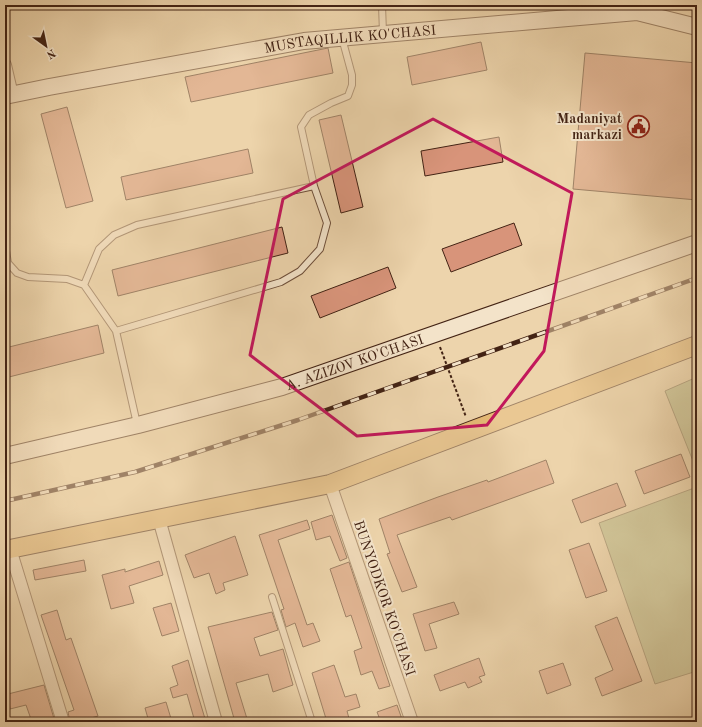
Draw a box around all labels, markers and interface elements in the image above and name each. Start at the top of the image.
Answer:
street label: MUSTAQILLIK KO'CHASI [263,24,437,56]
north arrow [26,26,66,66]
text: N [44,46,57,60]
place label: Madaniyat markazi [557,112,622,142]
public building icon: Madaniyat markazi [625,113,651,139]
street label: A. AZIZOV KO'CHASI [284,332,425,393]
street label: BUNYODKOR KO'CHASI [351,519,417,678]

